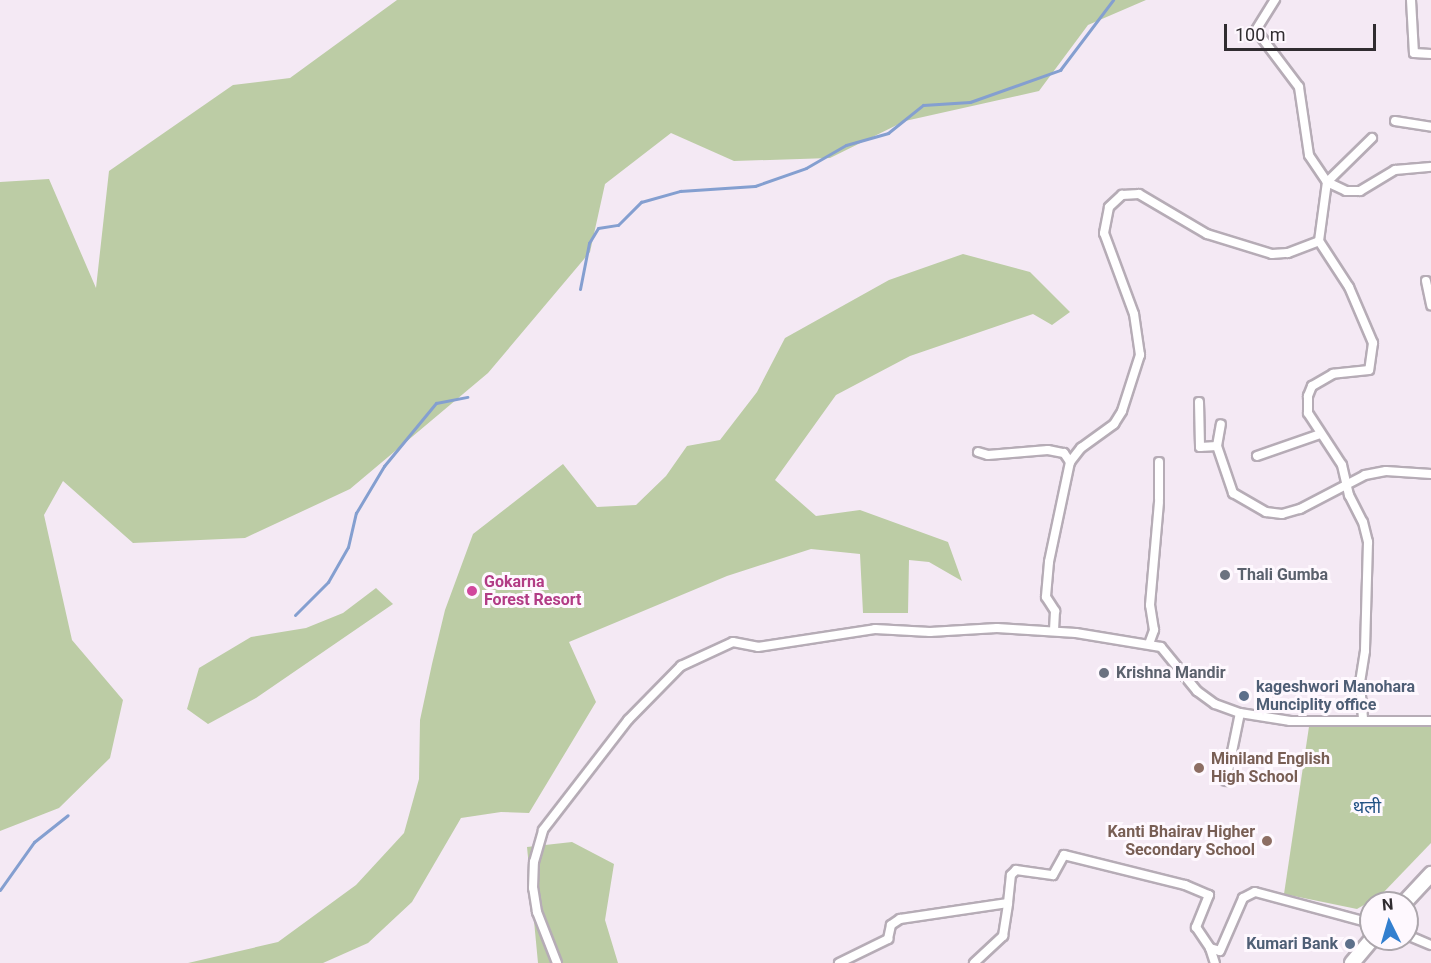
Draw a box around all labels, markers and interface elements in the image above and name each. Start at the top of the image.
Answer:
scale bar [1227,12,1378,50]
text: 100 m [1235,24,1286,45]
place label: Thali Gumba [1237,565,1328,585]
marker: Thali Gumba [1218,568,1232,582]
place label: Gokarna Forest Resort [484,572,581,610]
marker: Gokarna Forest Resort [465,584,479,598]
place label: Krishna Mandir [1116,663,1226,683]
marker: Krishna Mandir [1097,666,1111,680]
place label: kageshwori Manohara Munciplity office [1256,677,1415,715]
marker: kageshwori Manohara Munciplity office [1237,689,1251,703]
place label: Miniland English High School [1211,749,1330,787]
marker: Miniland English High School [1192,761,1206,775]
district label: थली [1353,796,1381,818]
place label: Kanti Bhairav Higher Secondary School [1107,822,1255,860]
marker: Kanti Bhairav Higher Secondary School [1260,834,1274,848]
north arrow [1359,891,1419,951]
text: N [1381,895,1394,915]
place label: Kumari Bank [1246,934,1338,954]
marker: Kumari Bank [1343,937,1357,951]

